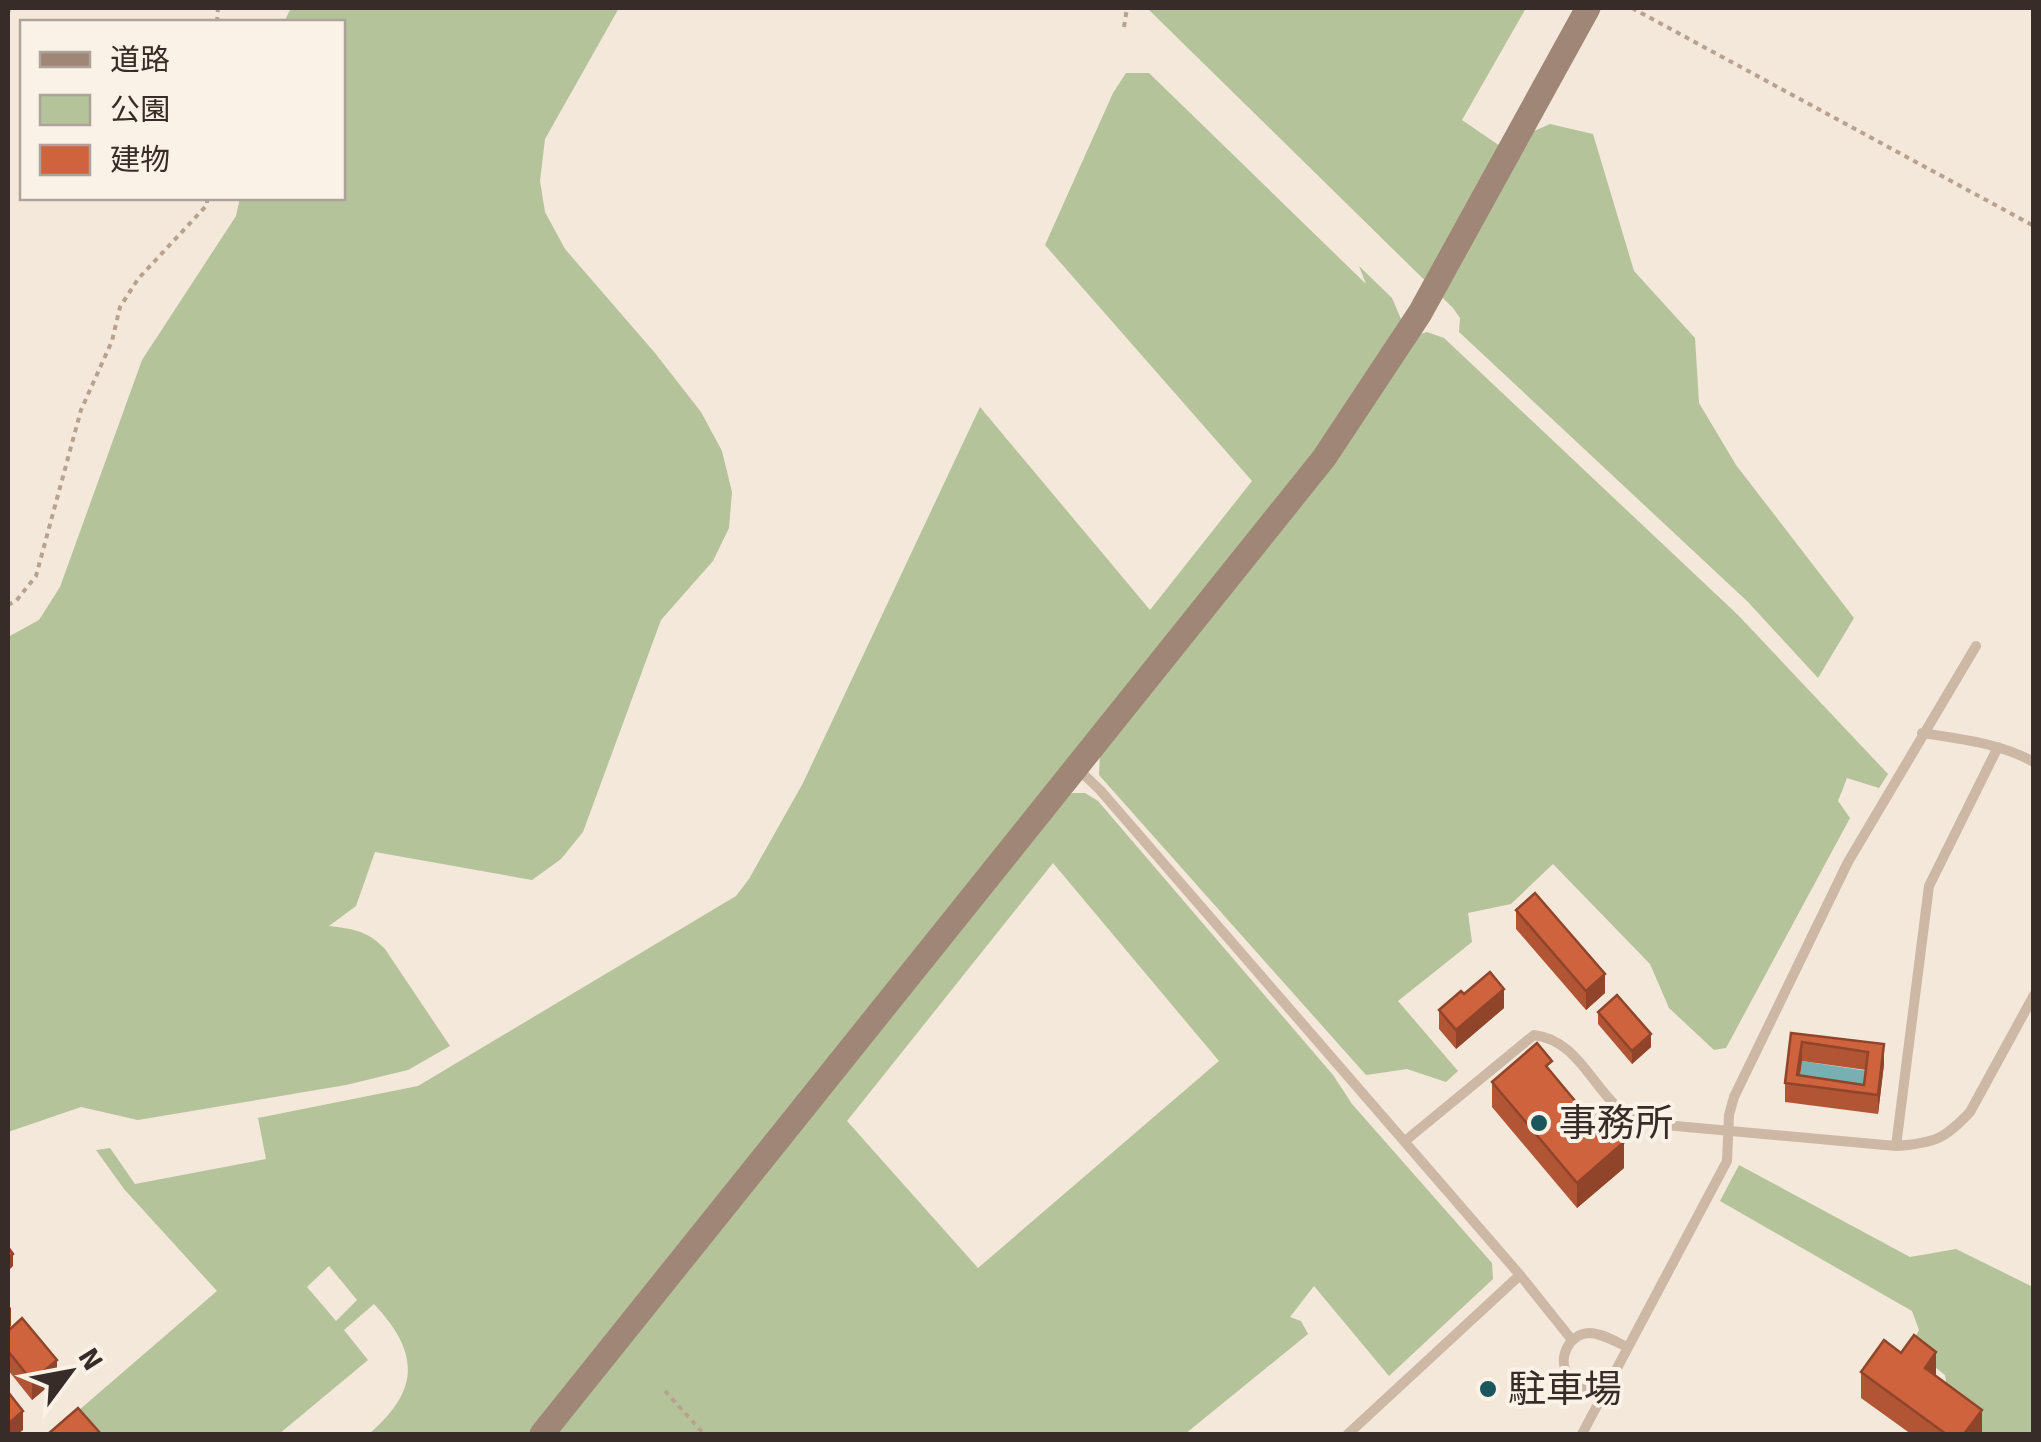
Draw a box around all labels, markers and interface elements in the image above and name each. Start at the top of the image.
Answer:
legend [20,20,345,200]
text: 道路 [110,42,170,79]
text: 公園 [110,92,170,129]
text: 建物 [110,142,170,179]
place label: 事務所 [1559,1100,1673,1147]
marker: 事務所 [1528,1112,1550,1134]
north arrow [20,1322,120,1422]
text: N [71,1342,110,1377]
place label: 駐車場 [1508,1366,1622,1413]
marker: 駐車場 [1477,1378,1499,1400]

